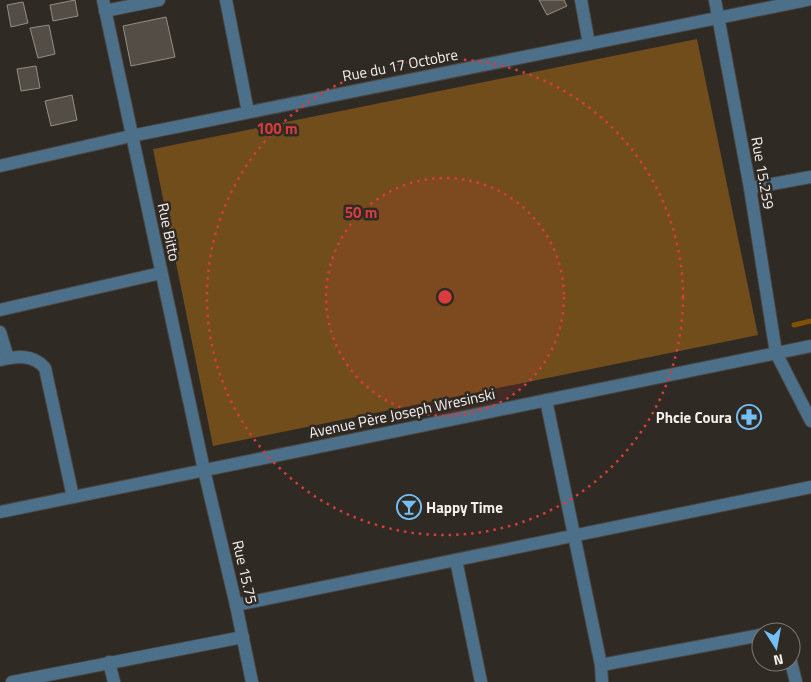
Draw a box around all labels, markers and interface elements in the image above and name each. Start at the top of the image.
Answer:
street label: Rue du 17 Octobre [340,43,460,87]
text: 100 m [256,117,298,140]
street label: Rue 15.259 [745,135,781,211]
street label: Rue Bitto [152,201,186,263]
text: 50 m [345,201,377,224]
centre of rings [436,288,454,306]
street label: Avenue Père Joseph Wresinski [307,382,497,444]
pharmacy icon: Phcie Coura [736,404,762,430]
place label: Phcie Coura [656,406,732,429]
bar icon: Happy Time [396,494,422,520]
place label: Happy Time [426,496,503,519]
street label: Rue 15.75 [226,538,264,606]
north arrow [751,622,801,672]
text: N [772,649,785,671]

